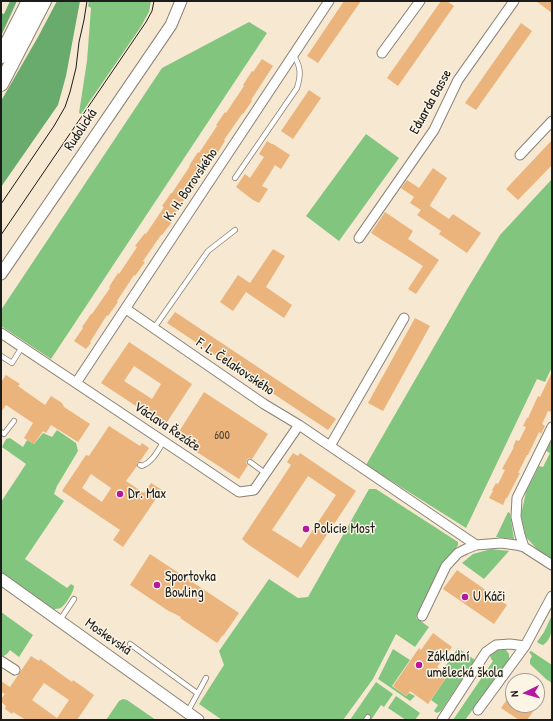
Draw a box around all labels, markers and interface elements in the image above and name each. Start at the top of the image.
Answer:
street label: Eduarda Basse [406,67,456,137]
street label: Rudolická [61,106,101,154]
street label: K. H. Borovského [161,145,221,225]
street label: F. L. Čelakovského [193,335,277,399]
street label: Václava Řezáče [131,399,203,455]
house number: 600 [214,429,230,443]
place label: Dr. Max [128,486,166,502]
marker: Dr. Max [115,489,125,499]
place label: Policie Most [314,521,375,537]
marker: Policie Most [301,524,311,534]
place label: Sportovka Bowling [165,569,216,602]
marker: Sportovka Bowling [152,580,162,590]
place label: U Káči [473,589,505,605]
marker: U Káči [460,592,470,602]
street label: Moskevská [81,615,135,659]
place label: Základní umělecká škola [427,649,503,682]
marker: Základní umělecká škola [414,660,424,670]
north arrow [505,673,545,713]
text: N [507,690,521,697]

